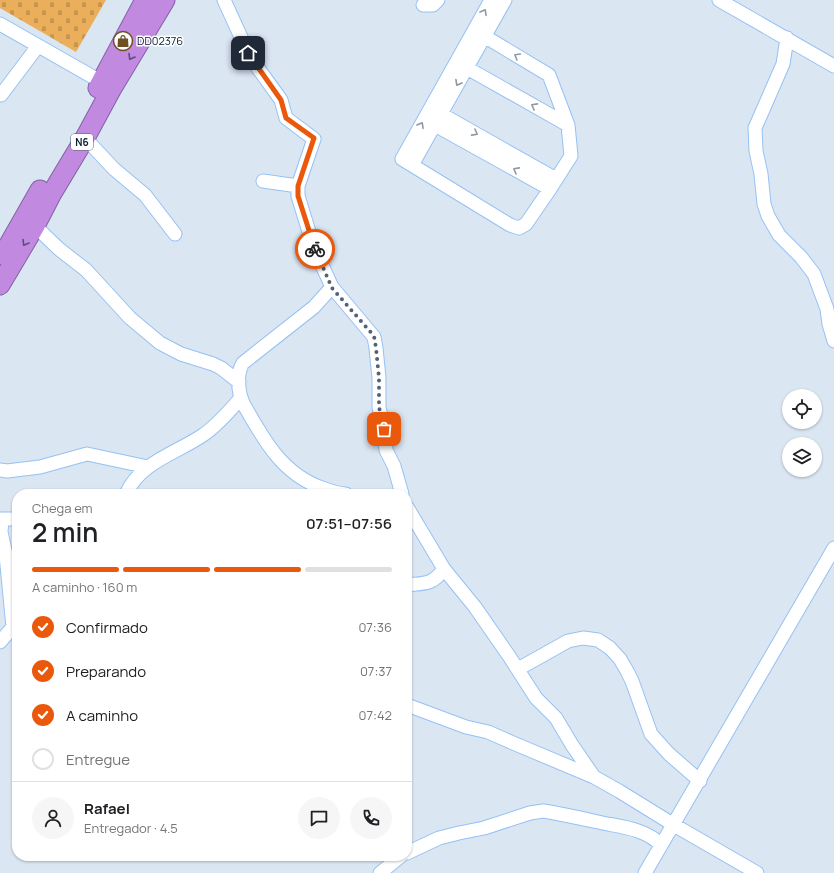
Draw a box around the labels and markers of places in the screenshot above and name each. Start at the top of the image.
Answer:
shop icon: DD02376 [112,30,134,52]
place label: DD02376 [137,33,183,48]
pin [231,36,265,70]
pin [367,412,401,446]

